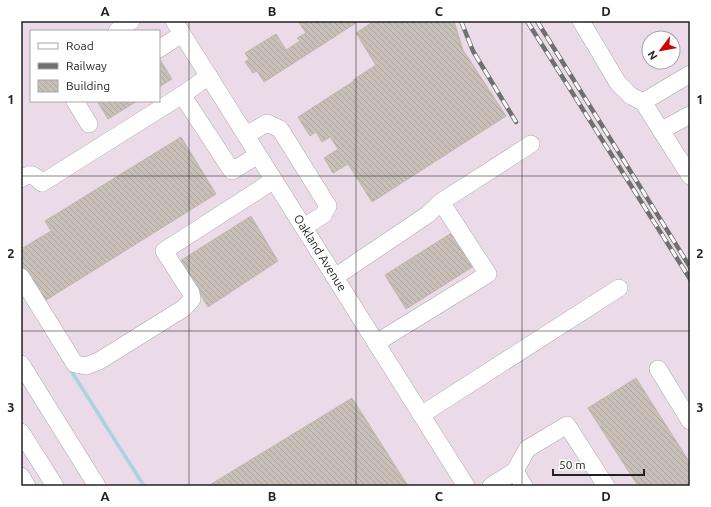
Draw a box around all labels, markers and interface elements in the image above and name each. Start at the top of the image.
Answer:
text: A [100,4,110,18]
text: B [268,4,277,18]
text: C [435,4,444,18]
text: D [601,4,611,18]
legend [30,30,160,102]
north arrow [641,30,681,70]
text: Road [66,39,94,52]
text: N [645,49,660,62]
text: Railway [66,59,107,72]
text: Building [66,79,110,92]
text: 1 [7,92,15,106]
text: 1 [696,92,704,106]
street label: Oakland Avenue [292,212,349,293]
text: 2 [7,246,15,260]
text: 2 [696,246,704,260]
text: 3 [7,400,15,414]
text: 3 [696,400,704,414]
scale bar [553,451,644,477]
text: 50 m [559,458,586,471]
text: A [100,489,110,503]
text: B [268,489,277,503]
text: C [435,489,444,503]
text: D [601,489,611,503]

